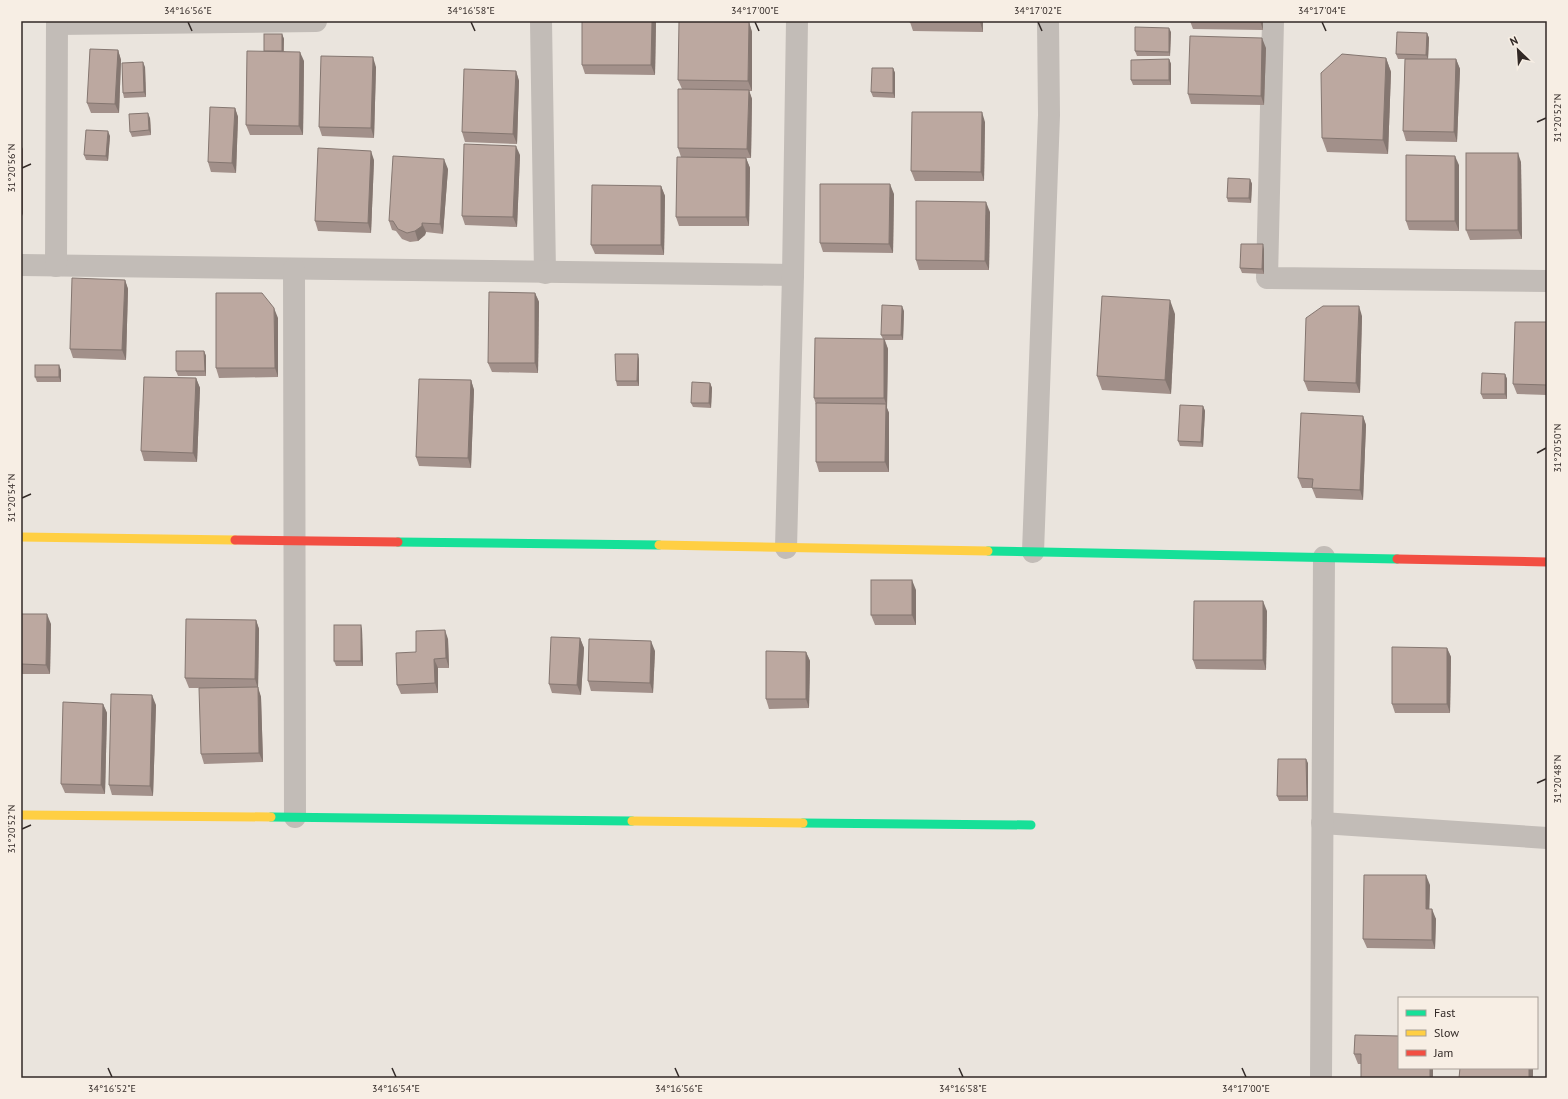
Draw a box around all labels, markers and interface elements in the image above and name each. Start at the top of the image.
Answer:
text: 34°16'56"E [164,4,212,17]
text: 34°16'58"E [447,4,495,17]
text: 34°17'00"E [731,4,779,17]
text: 34°17'02"E [1014,4,1062,17]
text: 34°17'04"E [1298,4,1346,17]
north arrow [1498,30,1538,70]
text: N [1508,33,1520,49]
text: 31°20'52"N [1551,93,1564,143]
text: 31°20'56"N [5,143,18,193]
text: 31°20'50"N [1551,423,1564,473]
text: 31°20'54"N [5,473,18,523]
text: 31°20'48"N [1551,754,1564,804]
text: 31°20'52"N [5,804,18,854]
legend [1398,997,1538,1069]
text: Fast [1434,1005,1455,1020]
text: Slow [1434,1025,1459,1040]
text: Jam [1433,1045,1453,1060]
text: 34°16'52"E [88,1082,136,1095]
text: 34°16'54"E [372,1082,420,1095]
text: 34°16'56"E [655,1082,703,1095]
text: 34°16'58"E [939,1082,987,1095]
text: 34°17'00"E [1222,1082,1270,1095]

